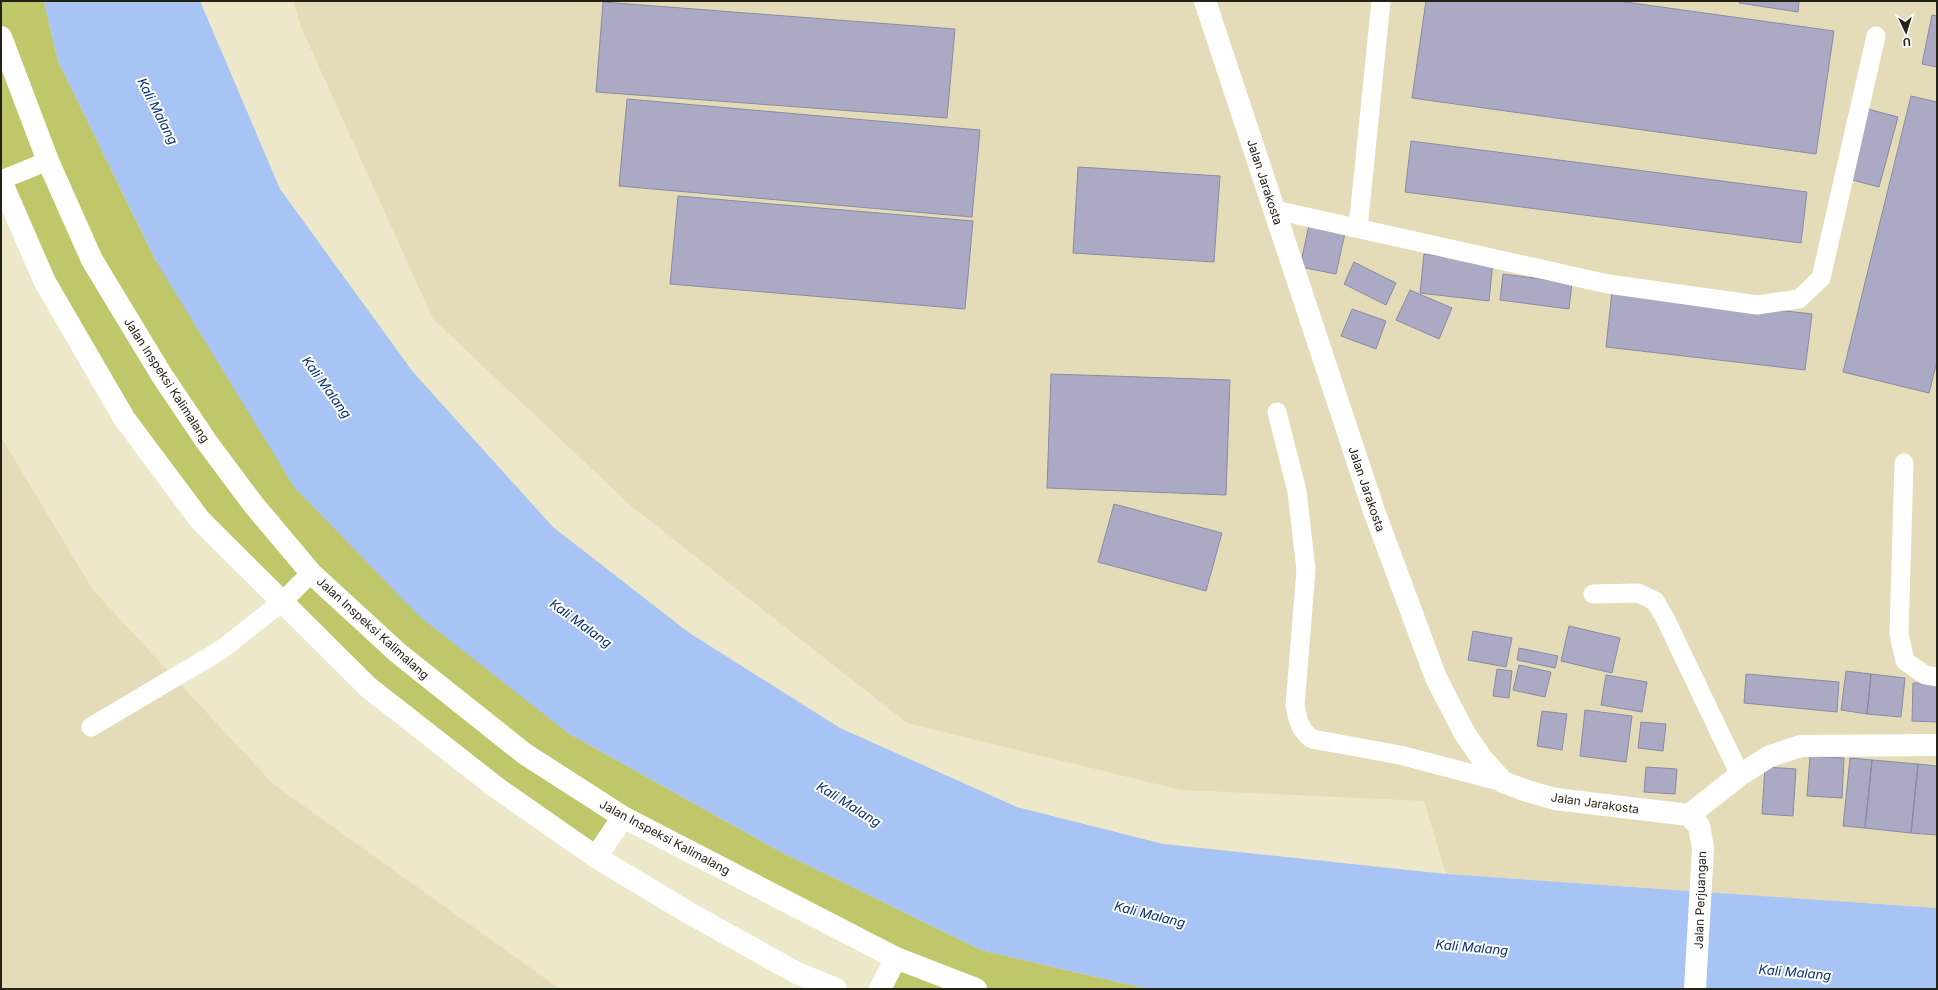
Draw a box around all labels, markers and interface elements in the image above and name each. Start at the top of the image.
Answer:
north arrow [1886,12,1926,52]
text: U [1902,35,1911,49]
water label: Kali Malang [134,75,182,147]
street label: Jalan Jarakosta [1244,137,1286,227]
street label: Jalan Inspeksi Kalimalang [121,315,213,445]
water label: Kali Malang [299,353,355,421]
street label: Jalan Jarakosta [1345,444,1389,534]
street label: Jalan Inspeksi Kalimalang [314,574,432,682]
water label: Kali Malang [547,595,615,651]
water label: Kali Malang [814,778,884,830]
street label: Jalan Jarakosta [1550,789,1640,817]
street label: Jalan Inspeksi Kalimalang [597,796,733,878]
street label: Jalan Perjuangan [1691,851,1709,949]
water label: Kali Malang [1113,897,1187,931]
water label: Kali Malang [1435,936,1509,958]
water label: Kali Malang [1758,961,1832,983]

